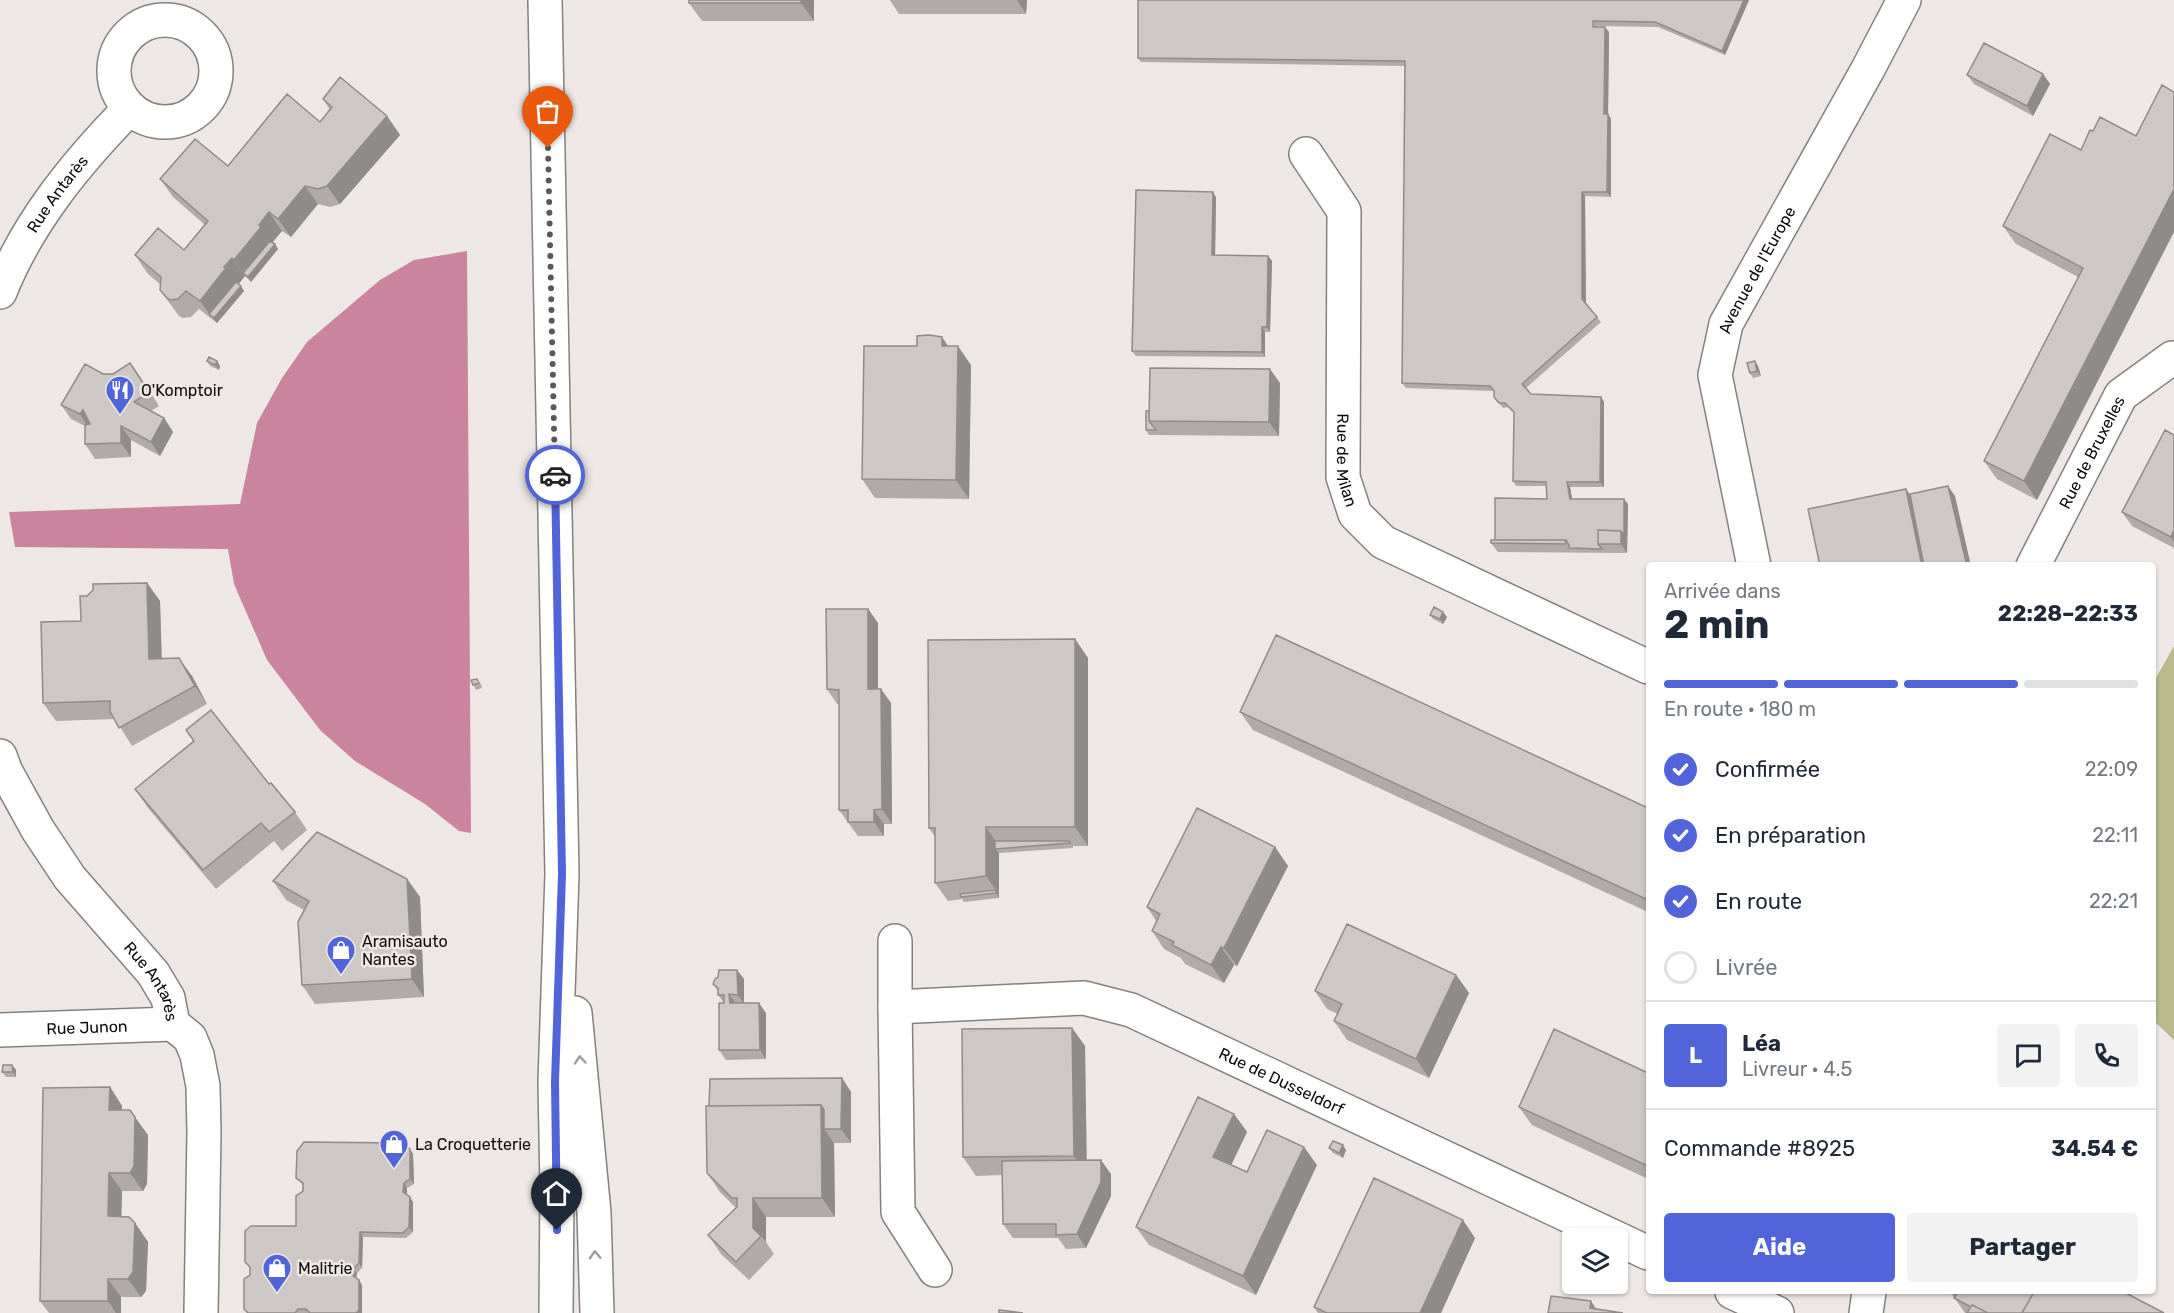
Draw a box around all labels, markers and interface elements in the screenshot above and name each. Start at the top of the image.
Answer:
pin [522,86,573,148]
icon: bag [531,95,564,128]
street label: Rue Antarès [23,152,92,236]
street label: Avenue de l'Europe [1715,203,1800,335]
restaurant icon: O'Komptoir [104,374,136,416]
place label: O'Komptoir [141,381,223,400]
street label: Rue de Bruxelles [2055,393,2129,512]
street label: Rue de Milan [1333,413,1361,509]
courier [525,445,585,505]
icon: car [539,459,572,492]
text: Arrivée dans [1664,579,1781,603]
text: 22:28–22:33 [1998,600,2138,627]
text: 2 min [1664,602,1770,648]
text: En route · 180 m [1664,697,1816,721]
icon: check [1664,753,1697,786]
text: Confirmée [1715,756,1820,783]
text: 22:09 [2085,757,2138,781]
icon: check [1664,819,1697,852]
text: En préparation [1715,822,1866,849]
text: 22:11 [2092,823,2138,847]
icon: check [1664,885,1697,918]
text: En route [1715,888,1802,915]
text: 22:21 [2089,889,2138,913]
place label: Aramisauto Nantes [362,932,448,969]
shop icon: Aramisauto Nantes [325,934,357,976]
street label: Rue Antarès [120,938,181,1023]
text: Livrée [1715,954,1778,981]
street label: Rue Junon [46,1017,128,1038]
button: chat [1997,1024,2060,1087]
button: phone [2075,1024,2138,1087]
text: Léa [1742,1030,1781,1057]
text: L [1689,1042,1702,1069]
street label: Rue de Dusseldorf [1216,1044,1348,1119]
one-way arrow [574,1056,587,1065]
text: Livreur · 4.5 [1742,1057,1852,1081]
shop icon: La Croquetterie [378,1128,410,1170]
place label: La Croquetterie [415,1135,531,1154]
text: Commande #8925 [1664,1135,1855,1162]
text: 34.54 € [2051,1135,2138,1162]
pin [531,1168,582,1230]
icon: home [540,1177,573,1210]
button: Aide [1664,1213,1895,1282]
button: Partager [1907,1213,2138,1282]
map controls [1562,1228,1628,1294]
button: layers [1562,1228,1628,1294]
one-way arrow [589,1250,602,1259]
shop icon: Malitrie [261,1252,293,1294]
place label: Malitrie [298,1259,353,1278]

